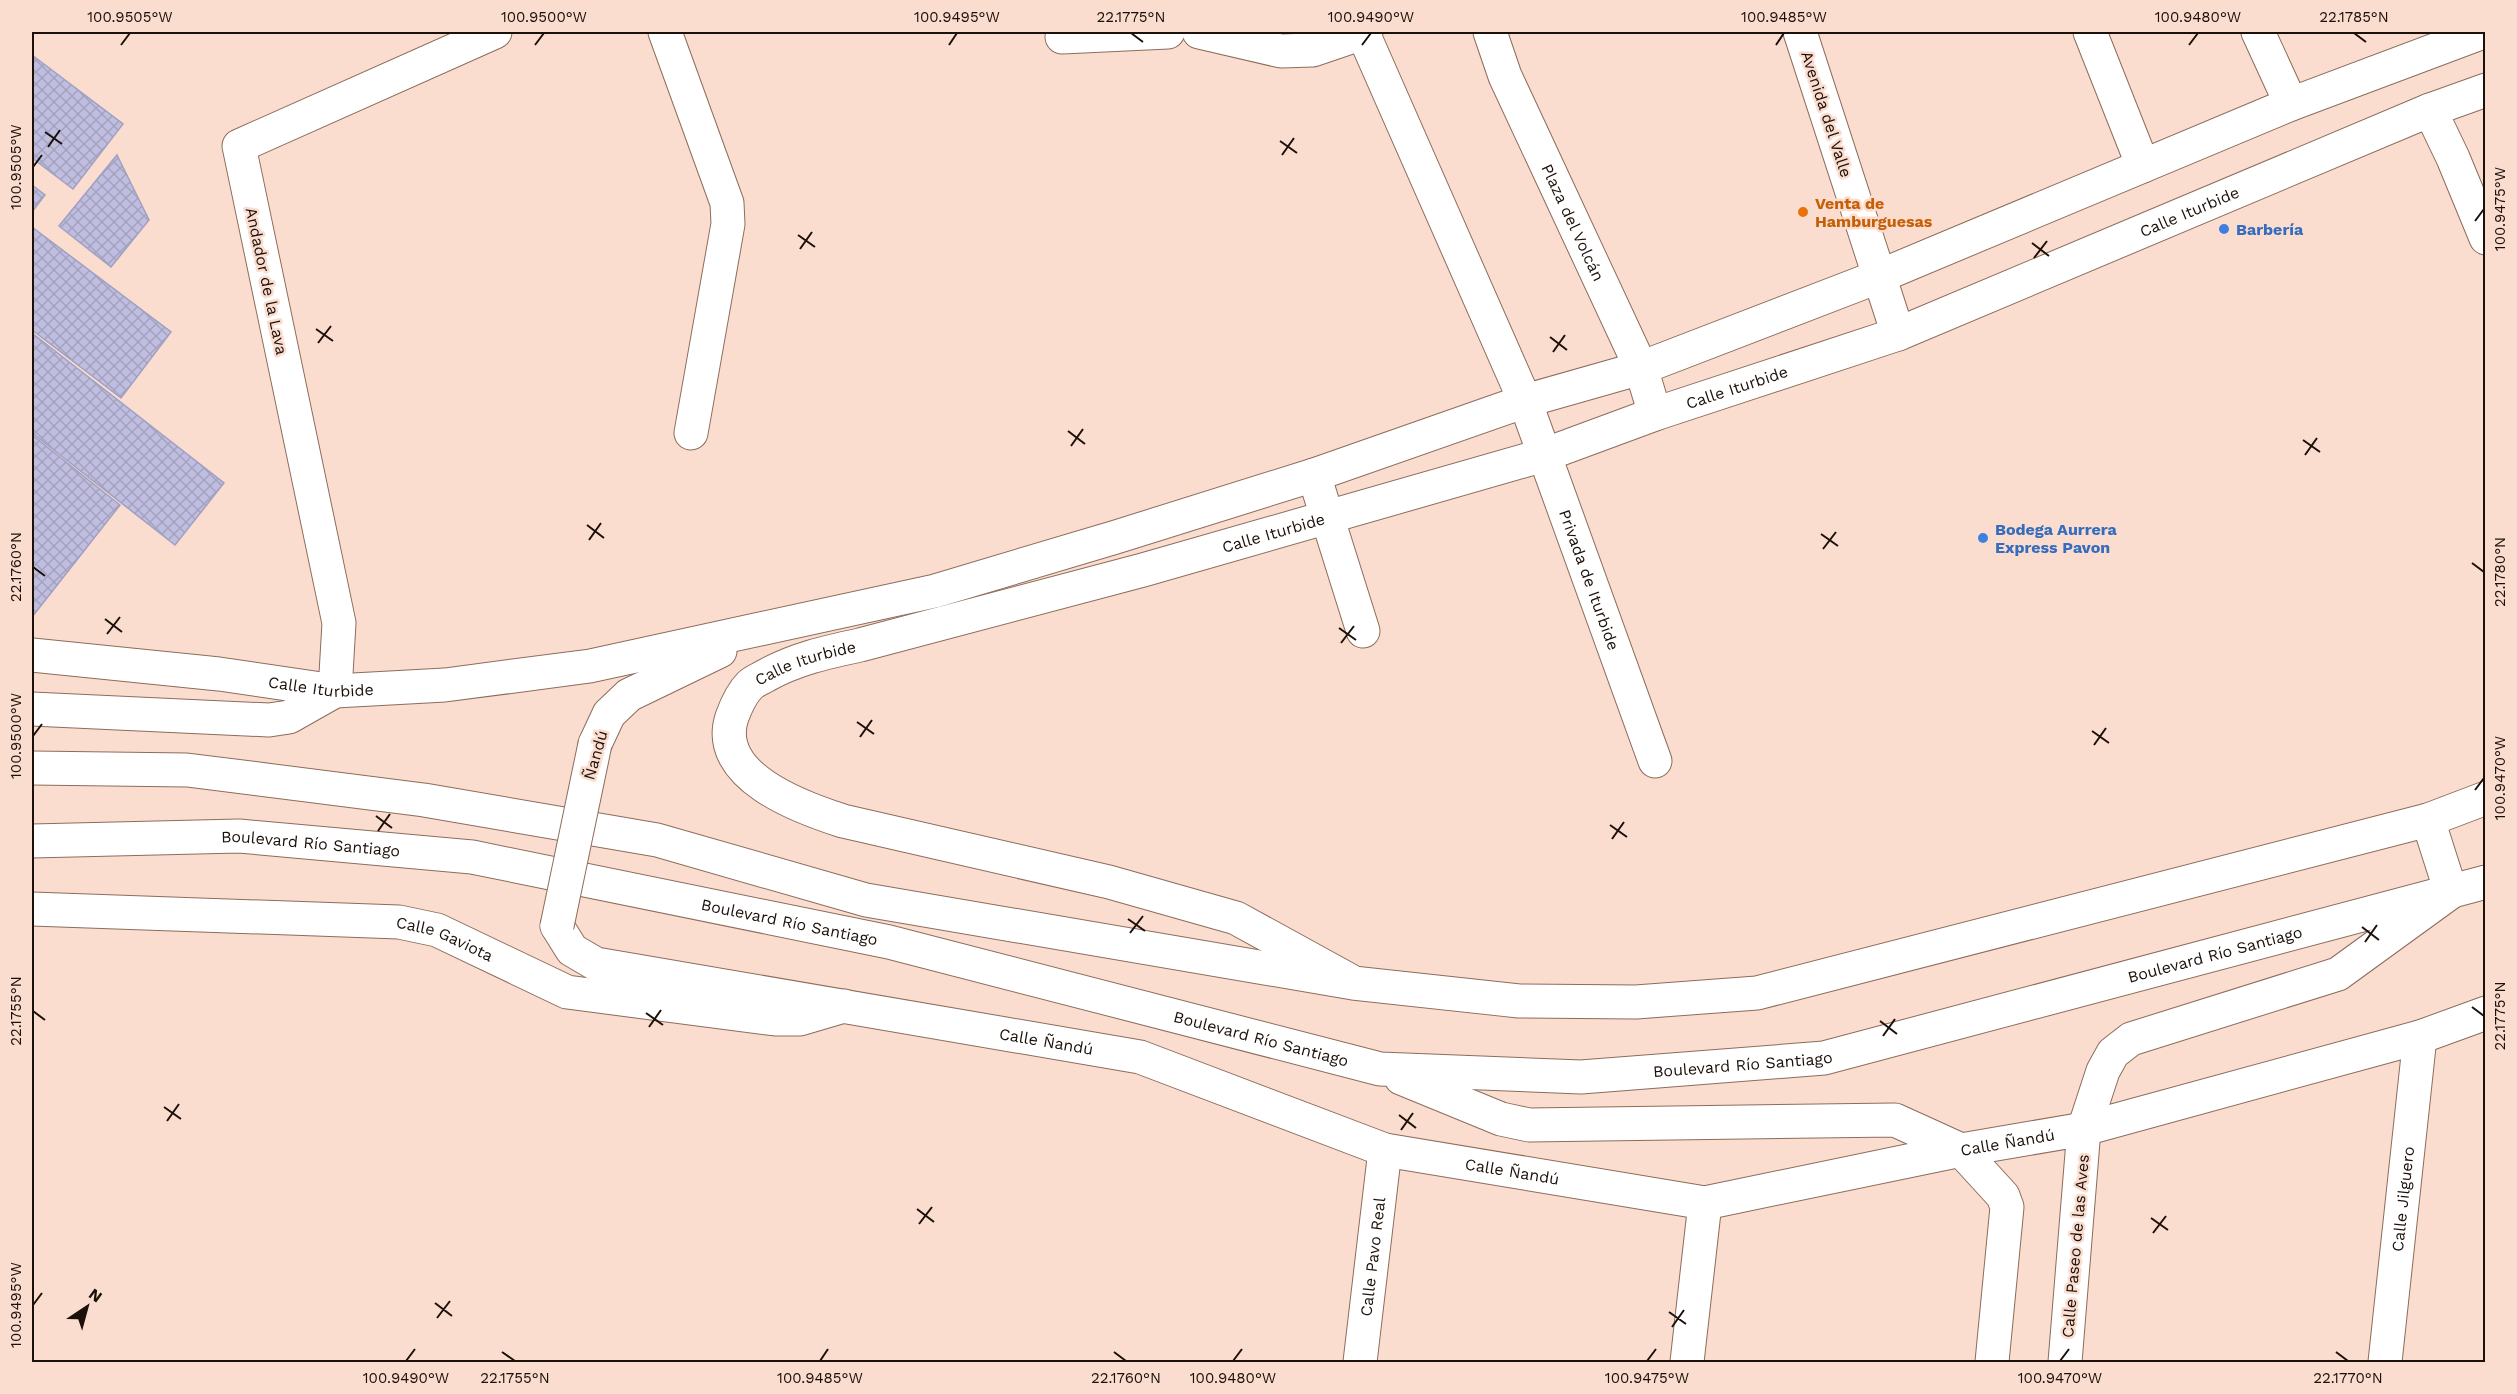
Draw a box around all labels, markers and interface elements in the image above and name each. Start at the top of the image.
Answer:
text: 100.9505°W [87,8,173,26]
text: 100.9500°W [501,8,587,26]
text: 100.9495°W [914,8,1000,26]
text: 22.1775°N [1096,8,1166,26]
text: 100.9490°W [1328,8,1414,26]
text: 100.9485°W [1741,8,1827,26]
text: 100.9480°W [2155,8,2241,26]
text: 22.1785°N [2319,8,2389,26]
street label: Avenida del Valle [1797,48,1856,180]
text: 100.9505°W [7,124,25,210]
street label: Plaza del Volcán [1537,161,1608,284]
text: 100.9475°W [2491,167,2509,251]
street label: Calle Iturbide [2137,183,2242,241]
place label: Venta de Hamburguesas [1815,194,1933,231]
marker: Venta de Hamburguesas [1796,205,1810,219]
street label: Andador de la Lava [242,206,291,356]
place label: Barbería [2236,220,2304,239]
marker: Barbería [2217,222,2231,236]
street label: Calle Iturbide [1684,362,1790,413]
street label: Privada de Iturbide [1555,507,1623,653]
street label: Calle Iturbide [1220,509,1327,557]
place label: Bodega Aurrera Express Pavon [1995,520,2118,557]
marker: Bodega Aurrera Express Pavon [1976,531,1990,545]
text: 22.1760°N [7,532,25,602]
text: 22.1780°N [2491,537,2509,607]
street label: Calle Iturbide [752,637,858,690]
street label: Calle Iturbide [267,672,374,701]
text: 100.9500°W [7,693,25,779]
street label: Ñandú [579,728,612,782]
text: 100.9470°W [2491,736,2509,820]
street label: Boulevard Río Santiago [221,827,401,860]
street label: Boulevard Río Santiago [699,895,879,949]
street label: Calle Gaviota [394,913,496,965]
street label: Boulevard Río Santiago [2126,922,2304,987]
text: 22.1755°N [7,976,25,1046]
text: 22.1775°N [2491,981,2509,1051]
street label: Boulevard Río Santiago [1172,1007,1351,1070]
street label: Calle Ñandú [998,1024,1095,1059]
street label: Boulevard Río Santiago [1652,1047,1835,1081]
street label: Calle Ñandú [1959,1125,2056,1160]
street label: Calle Jilguero [2388,1145,2418,1253]
street label: Calle Ñandú [1464,1154,1561,1189]
street label: Calle Paseo de las Aves [2058,1154,2093,1339]
street label: Calle Pavo Real [1356,1196,1389,1318]
text: 100.9495°W [7,1262,25,1348]
north arrow [57,1277,117,1337]
text: N [85,1284,106,1306]
text: 100.9490°W [363,1369,449,1387]
text: 22.1755°N [480,1369,550,1387]
text: 100.9485°W [777,1369,863,1387]
text: 22.1760°N [1091,1369,1161,1387]
text: 100.9480°W [1190,1369,1276,1387]
text: 100.9475°W [1605,1369,1689,1387]
text: 100.9470°W [2018,1369,2102,1387]
text: 22.1770°N [2313,1369,2383,1387]

